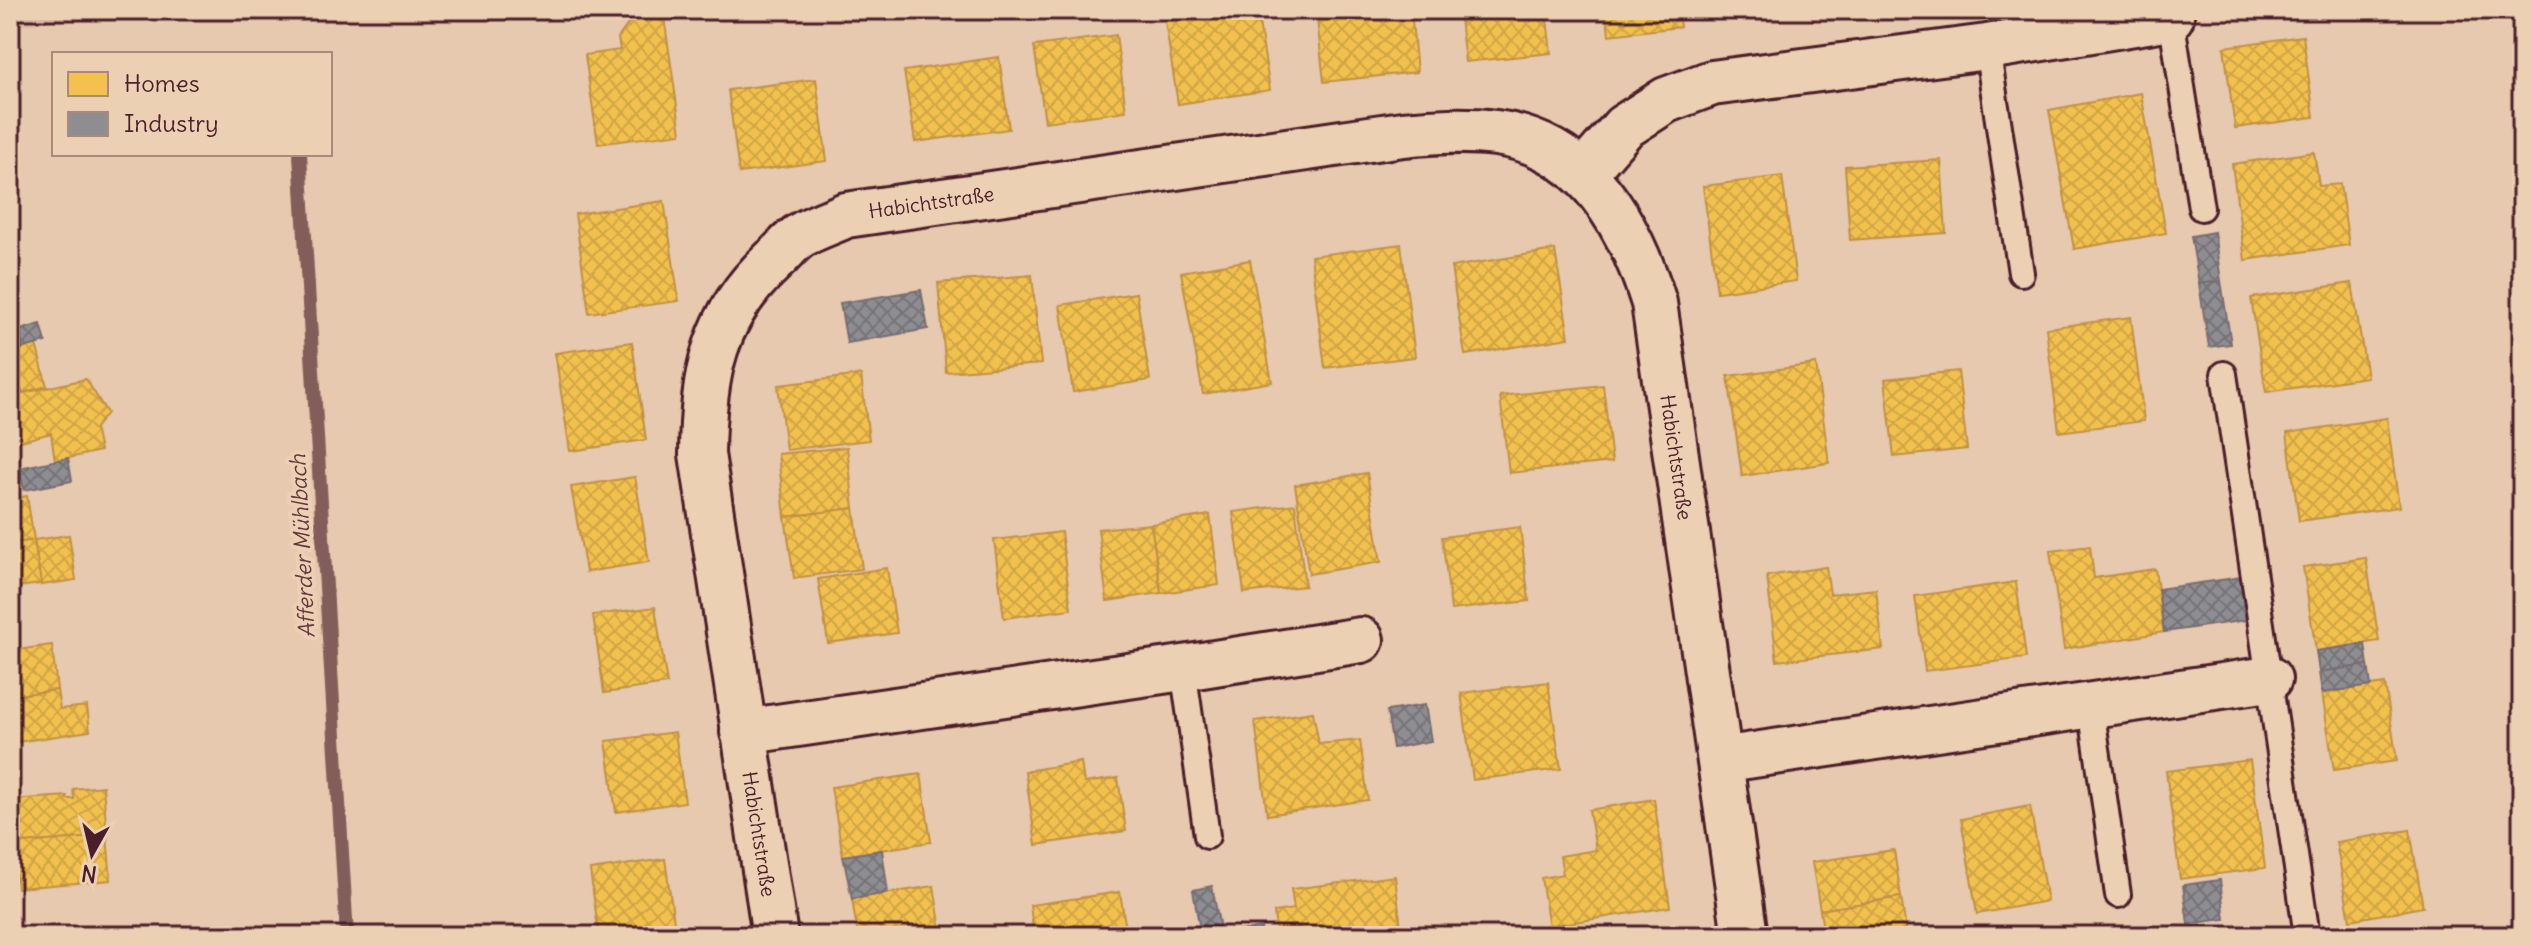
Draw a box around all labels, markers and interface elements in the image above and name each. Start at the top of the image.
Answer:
legend [52,52,332,156]
text: Homes [124,68,200,98]
text: Industry [124,108,219,138]
street label: Habichtstraße [867,181,996,224]
street label: Habichtstraße [1655,393,1698,522]
water label: Afferder Mühlbach [283,452,321,639]
street label: Habichtstraße [737,770,782,898]
north arrow [52,814,132,894]
text: N [80,859,99,889]

